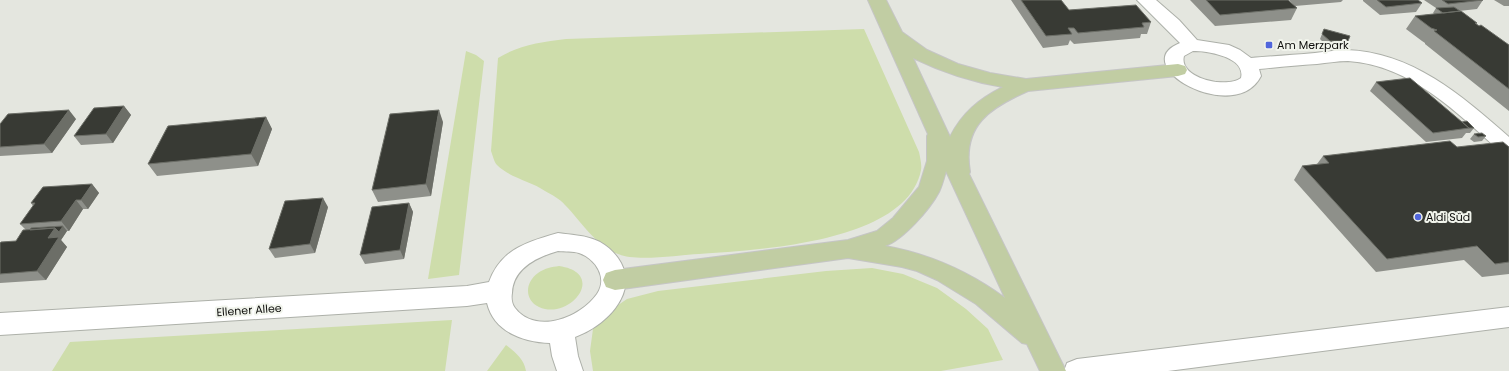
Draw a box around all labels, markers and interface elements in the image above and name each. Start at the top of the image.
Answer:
place label: Am Merzpark [1277,37,1349,53]
marker: Am Merzpark [1264,40,1274,50]
place label: Aldi Süd [1426,209,1470,225]
marker: Aldi Süd [1413,212,1423,222]
street label: Ellener Allee [216,300,282,320]

